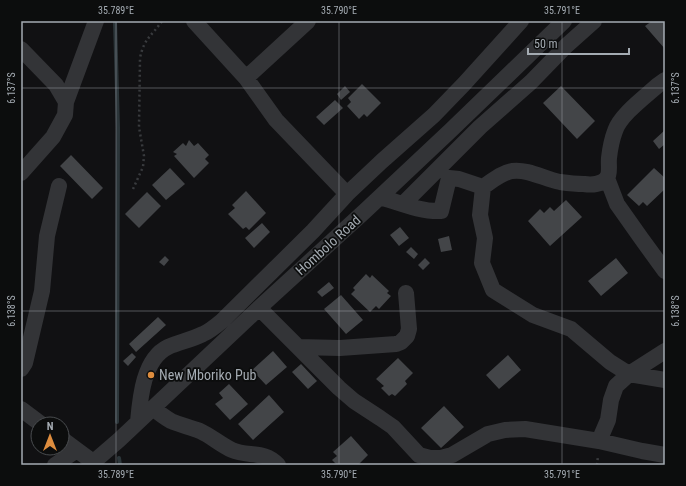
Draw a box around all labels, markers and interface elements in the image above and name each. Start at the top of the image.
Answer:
text: 35.789°E [98,5,134,16]
text: 35.790°E [321,5,357,16]
text: 35.791°E [544,5,580,16]
scale bar [528,30,629,56]
text: 50 m [534,37,558,51]
text: 6.137°S [6,72,17,104]
text: 6.137°S [670,72,681,104]
street label: Hombolo Road [292,212,364,278]
text: 6.138°S [6,295,17,327]
text: 6.138°S [670,295,681,327]
place label: New Mboriko Pub [159,367,257,383]
marker: New Mboriko Pub [146,370,156,380]
north arrow [30,416,70,456]
text: N [47,420,54,433]
text: 35.789°E [98,469,134,480]
text: 35.790°E [321,469,357,480]
text: 35.791°E [544,469,580,480]

